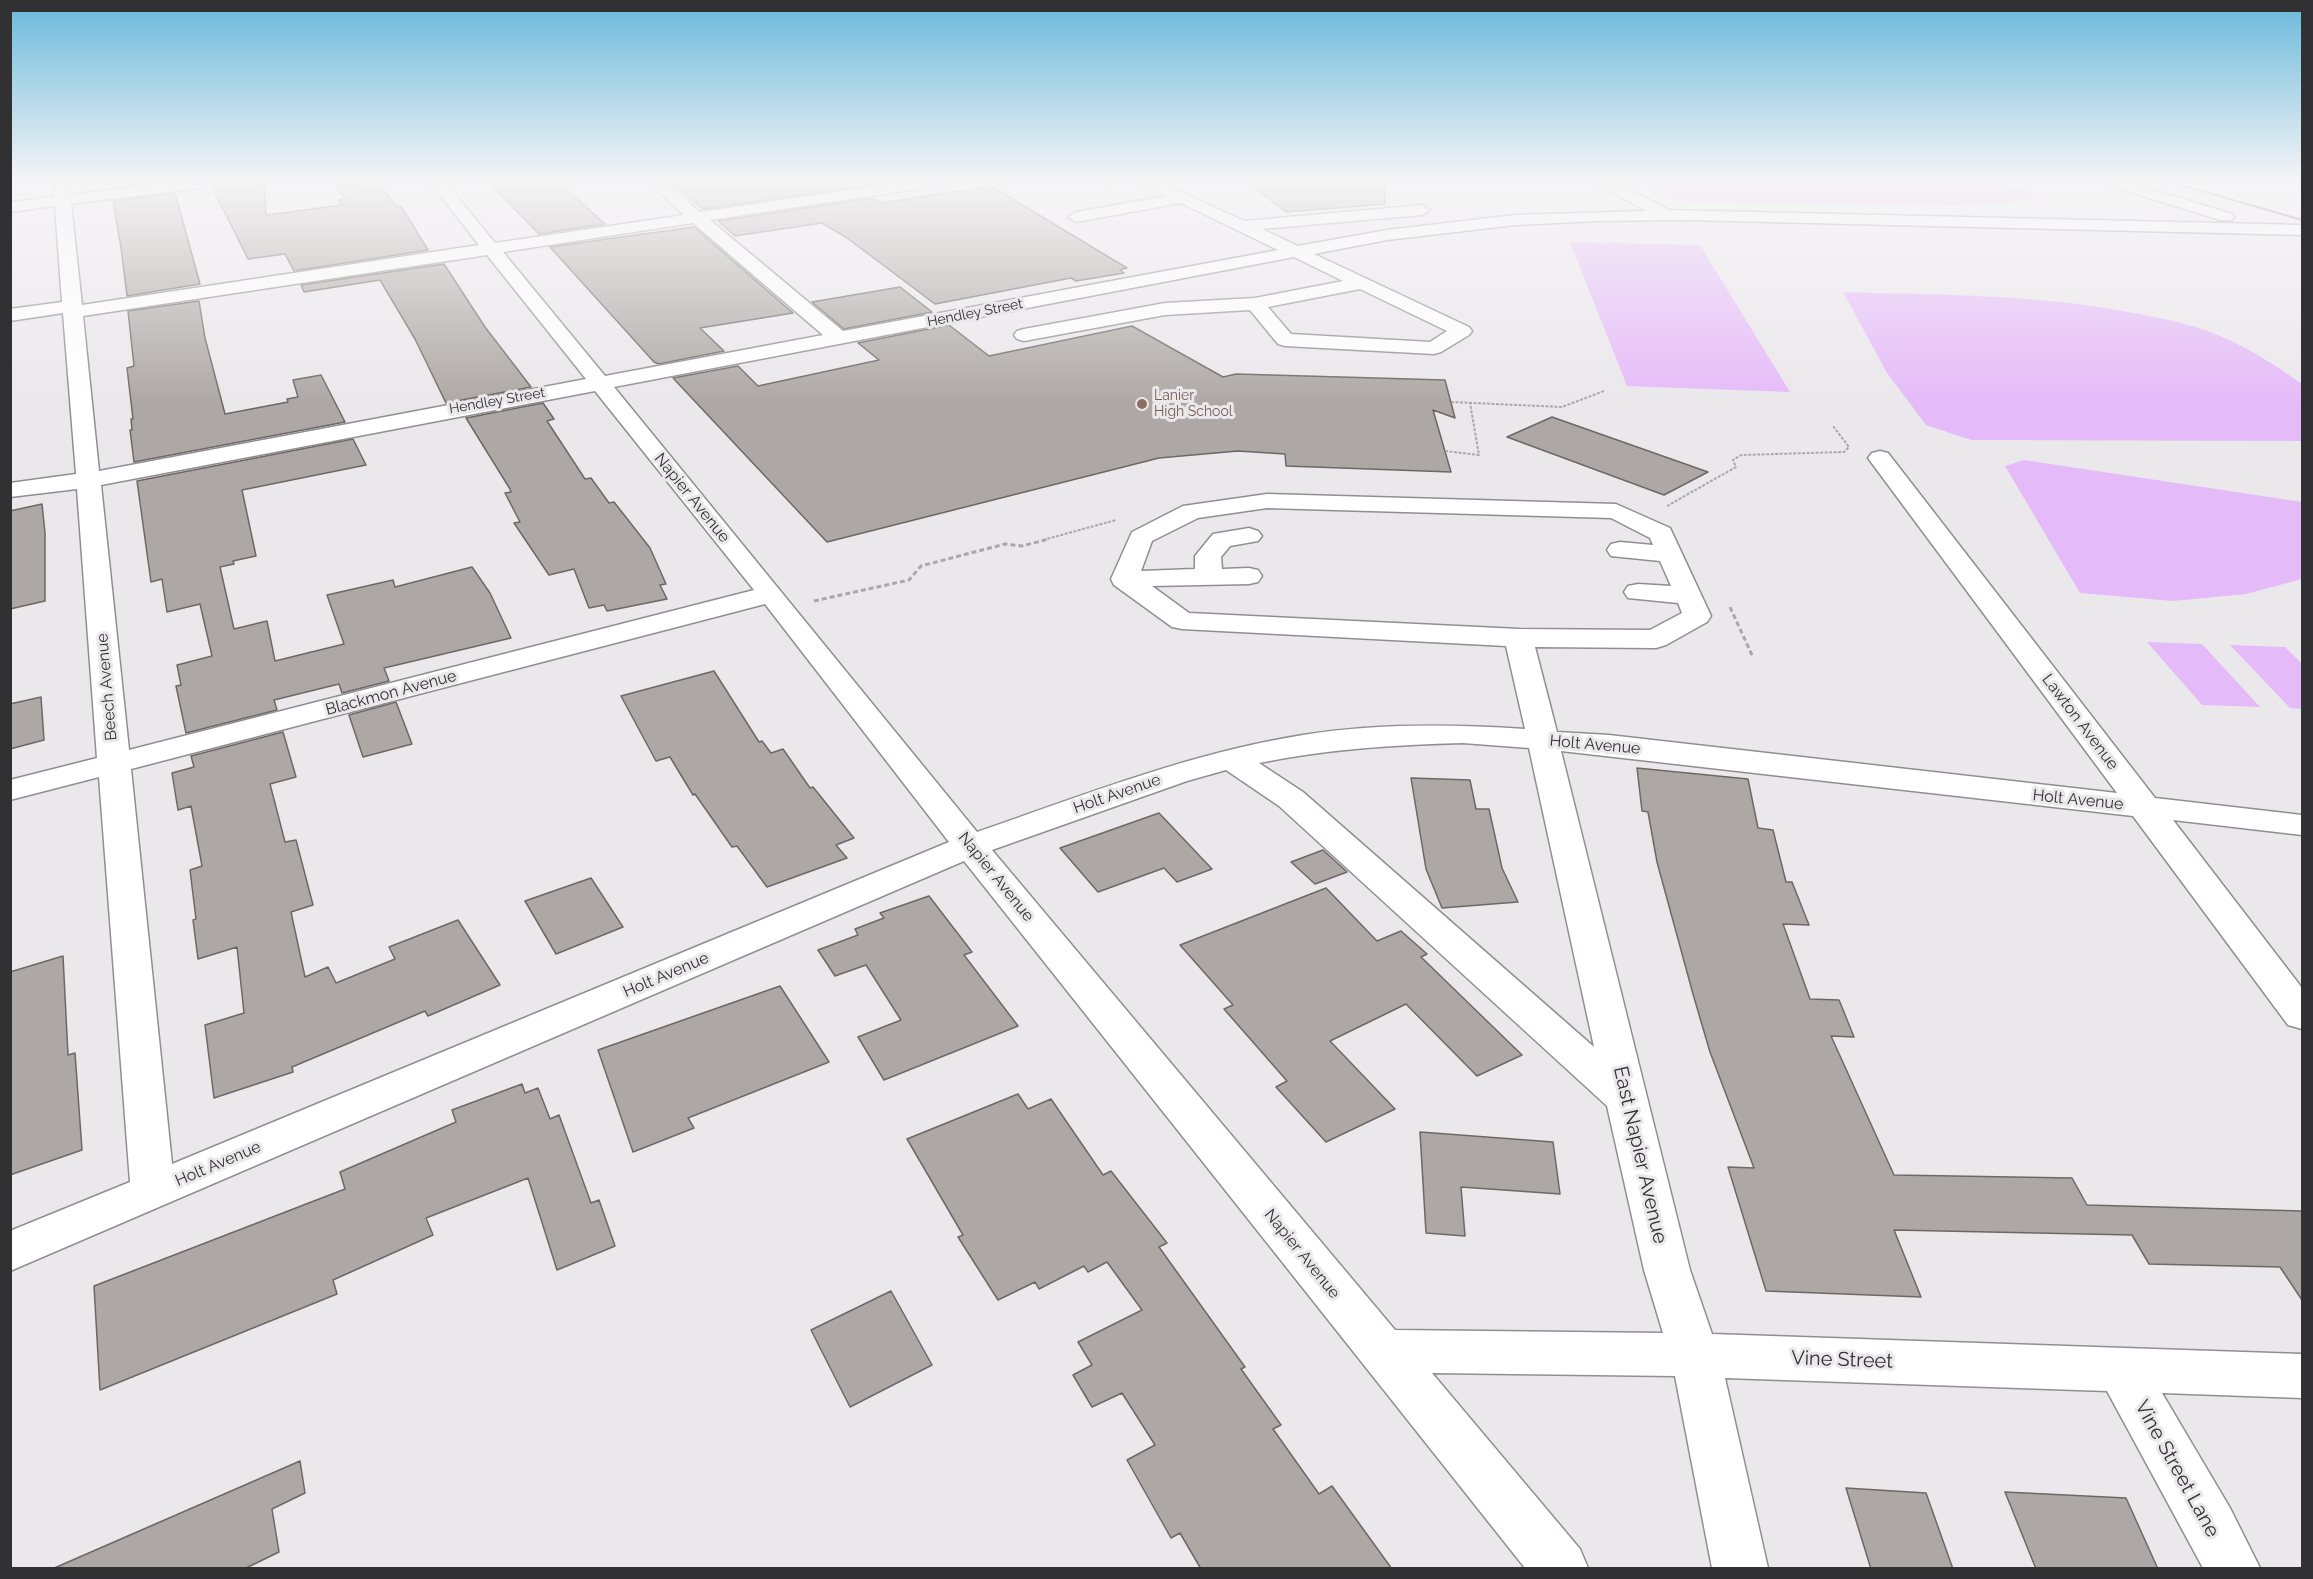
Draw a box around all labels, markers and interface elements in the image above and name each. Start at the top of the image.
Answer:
street label: Hendley Street [926,295,1024,331]
street label: Hendley Street [448,384,546,418]
place label: Lanier High School [1154,388,1233,420]
marker: Lanier High School [1135,397,1149,411]
street label: Napier Avenue [650,449,734,547]
street label: Beech Avenue [93,632,121,742]
street label: Blackmon Avenue [323,666,459,720]
street label: Lawton Avenue [2038,670,2122,774]
street label: Holt Avenue [1549,731,1641,759]
street label: Holt Avenue [1071,770,1163,818]
street label: Holt Avenue [2032,786,2124,814]
street label: Napier Avenue [954,828,1038,926]
street label: Holt Avenue [620,948,712,1002]
street label: East Napier Avenue [1608,1064,1672,1246]
street label: Holt Avenue [172,1137,264,1191]
street label: Napier Avenue [1260,1205,1344,1303]
street label: Vine Street [1791,1346,1893,1374]
street label: Vine Street Lane [2129,1396,2225,1542]

